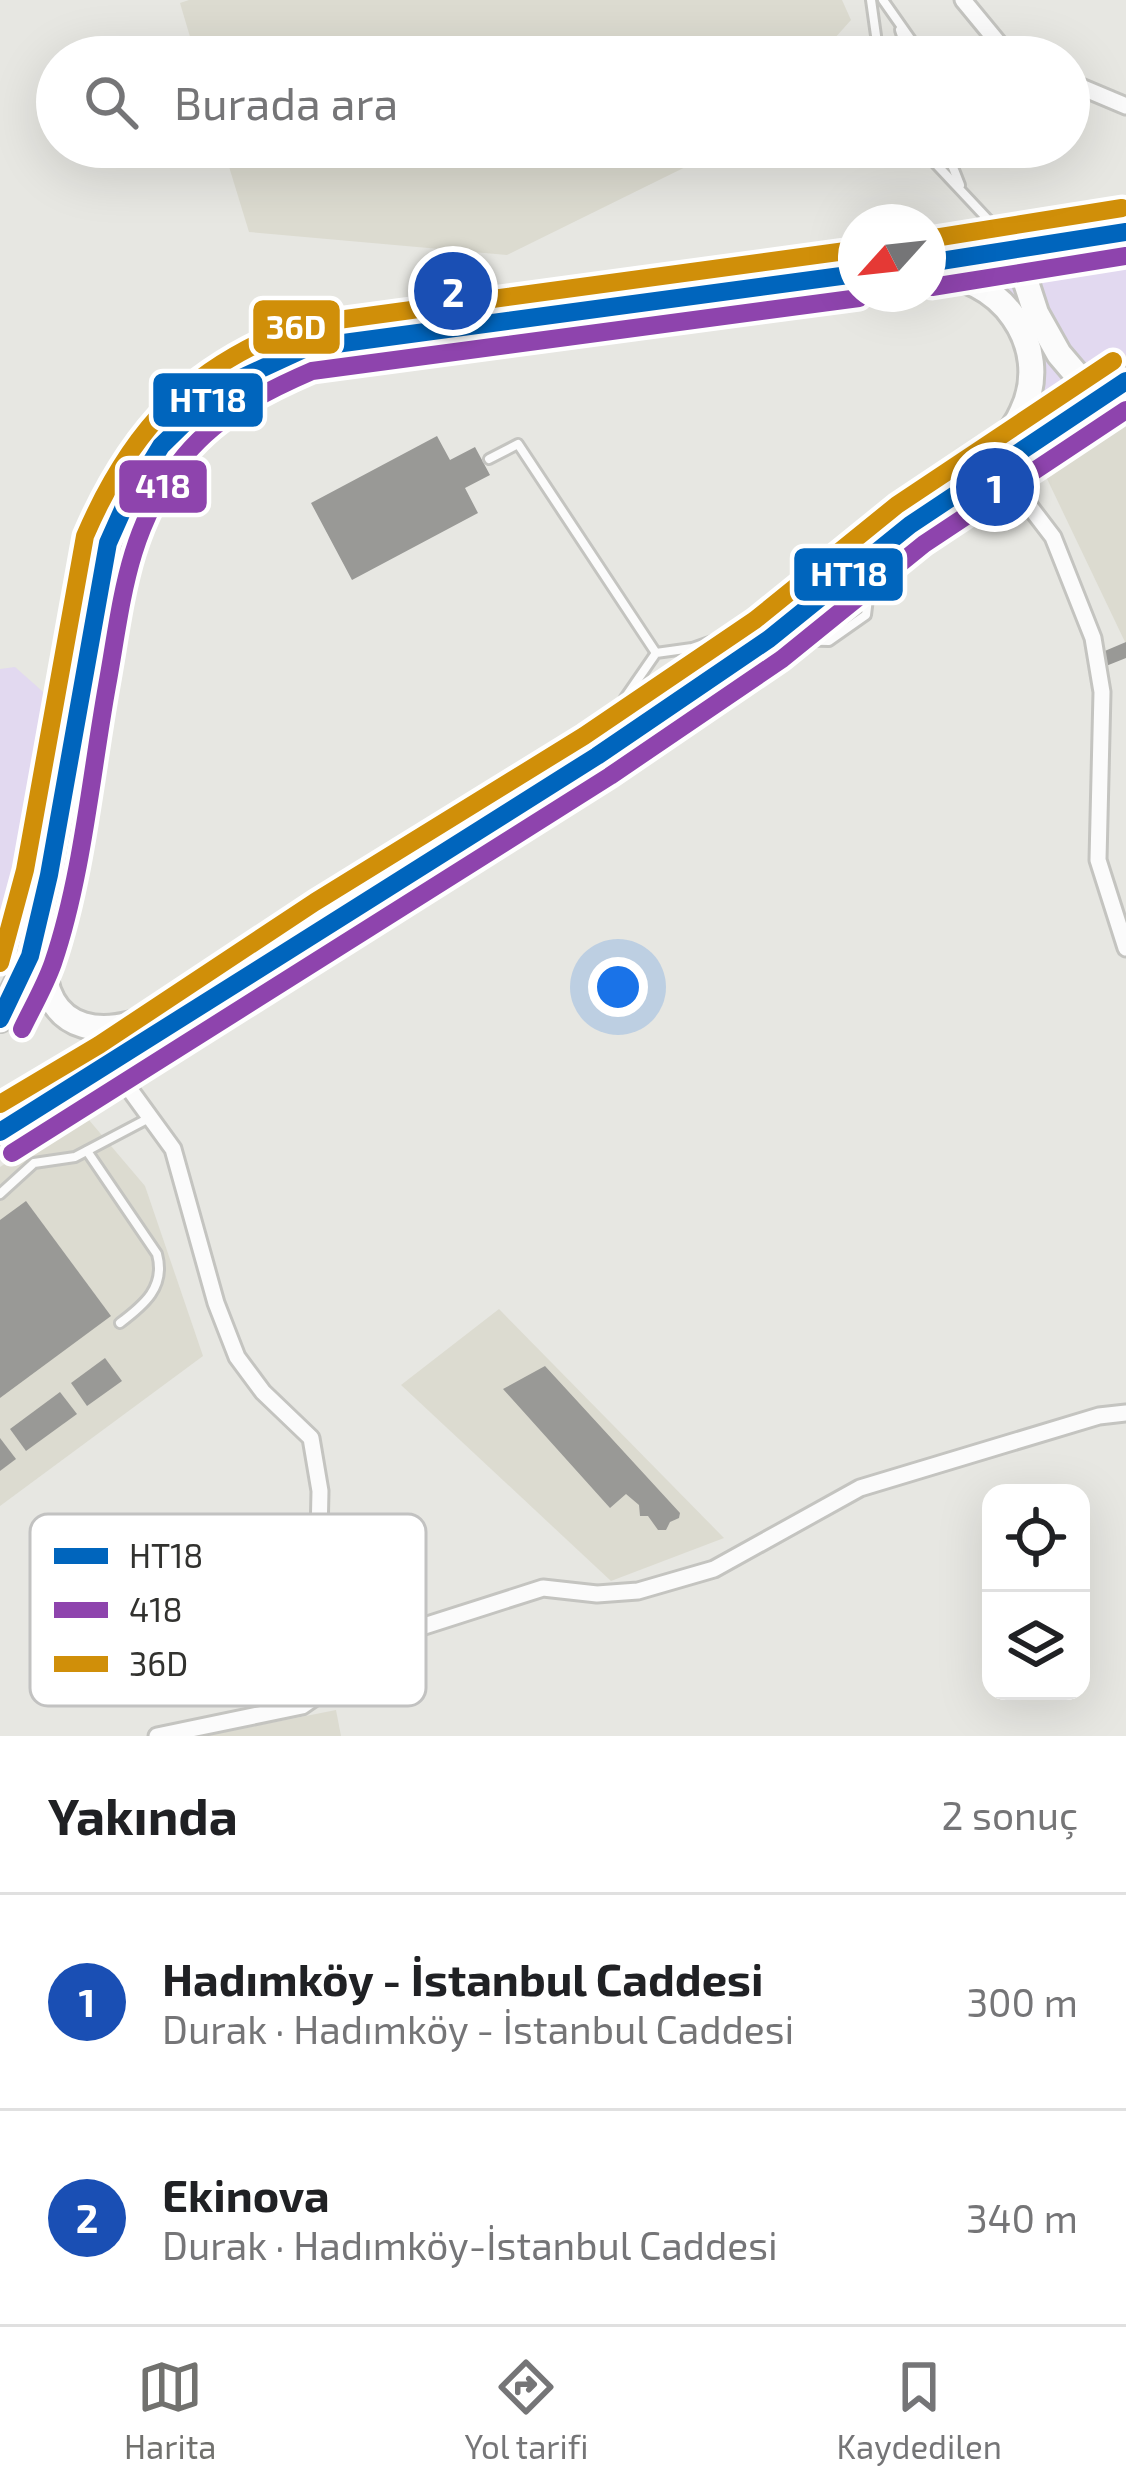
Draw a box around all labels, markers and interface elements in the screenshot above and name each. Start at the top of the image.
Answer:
search box [36,36,1090,168]
icon: search [78,69,144,135]
text: Burada ara [174,75,398,129]
north arrow [838,204,946,312]
pin: 2 [414,246,492,336]
line badge: 36D [251,298,342,356]
text: 36D [266,306,326,346]
line badge: HT18 [151,371,265,429]
text: HT18 [169,379,247,419]
pin: 1 [956,442,1034,532]
line badge: 418 [117,458,209,515]
text: 418 [135,465,191,505]
line badge: HT18 [792,546,905,603]
text: HT18 [810,553,888,593]
your location [588,957,648,1017]
map controls [982,1484,1090,1700]
button: locate [982,1484,1090,1592]
legend [30,1514,426,1706]
text: HT18 [129,1535,203,1575]
text: 418 [129,1589,182,1629]
button: layers [982,1592,1090,1700]
text: 36D [129,1643,188,1683]
text: Yakında [48,1784,238,1845]
text: 2 sonuç [941,1791,1078,1838]
text: Hadımköy - İstanbul Caddesi [162,1951,763,2005]
text: 1 [79,1978,95,2025]
text: 300 m [966,1978,1078,2025]
text: Durak · Hadımköy - İstanbul Caddesi [162,2005,794,2052]
text: Ekinova [162,2167,330,2221]
text: 2 [76,2194,98,2241]
text: 340 m [966,2194,1078,2241]
text: Durak · Hadımköy-İstanbul Caddesi [162,2221,778,2268]
tab: Harita [124,2354,216,2466]
tab: Yol tarifi [464,2354,588,2466]
tab: Kaydedilen [837,2354,1002,2466]

